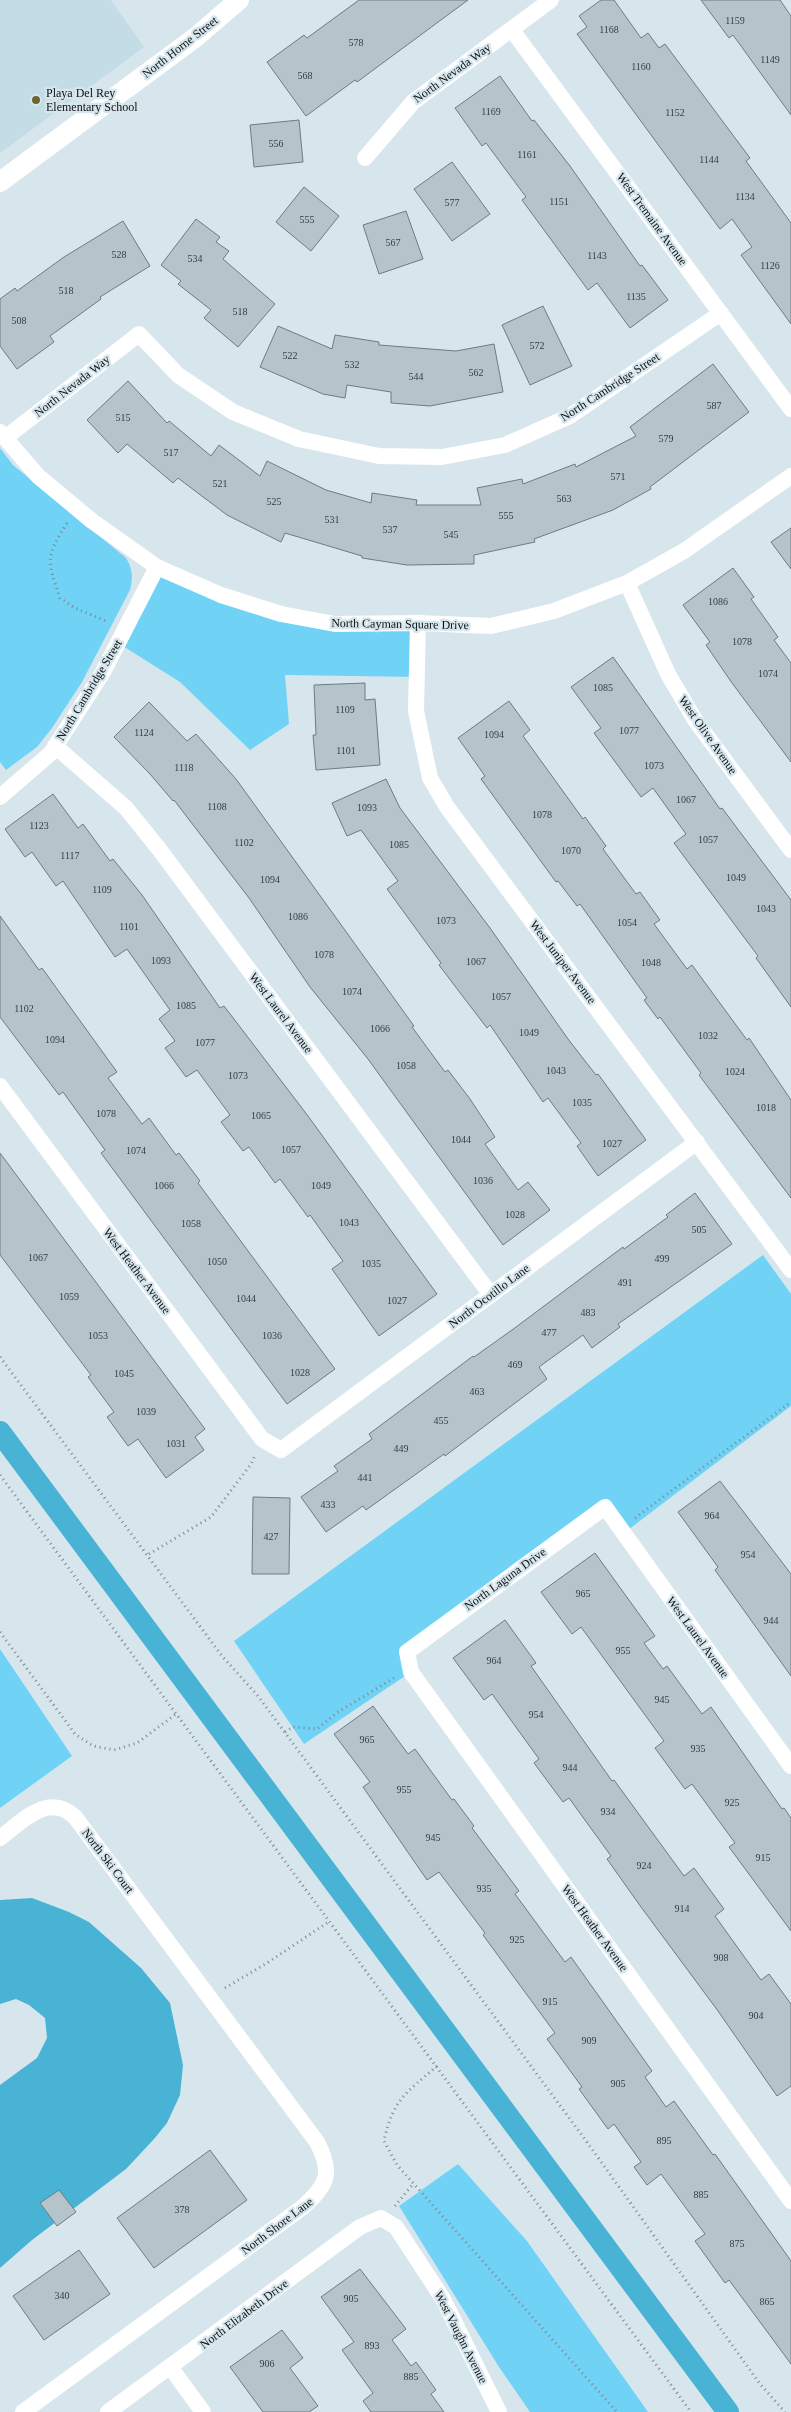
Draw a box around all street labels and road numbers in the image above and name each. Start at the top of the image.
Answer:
street label: North Horne Street [139,13,221,81]
street label: North Nevada Way [411,40,493,106]
street label: West Tremaine Avenue [614,170,690,268]
street label: North Cambridge Street [558,349,663,424]
street label: North Nevada Way [31,352,113,420]
street label: North Cayman Square Drive [331,616,469,632]
street label: North Cambridge Street [53,636,125,743]
street label: West Olive Avenue [676,693,740,777]
street label: West Juniper Avenue [527,918,599,1006]
street label: West Laurel Avenue [246,970,316,1056]
street label: West Heather Avenue [100,1225,174,1317]
street label: North Ocotillo Lane [446,1261,532,1331]
street label: North Laguna Drive [462,1545,548,1613]
street label: West Laurel Avenue [664,1594,732,1680]
street label: North Ski Court [79,1826,137,1897]
street label: West Heather Avenue [559,1882,631,1974]
street label: North Shore Lane [238,2195,316,2257]
street label: North Elizabeth Drive [197,2276,291,2352]
street label: West Vaughn Avenue [432,2288,490,2386]

